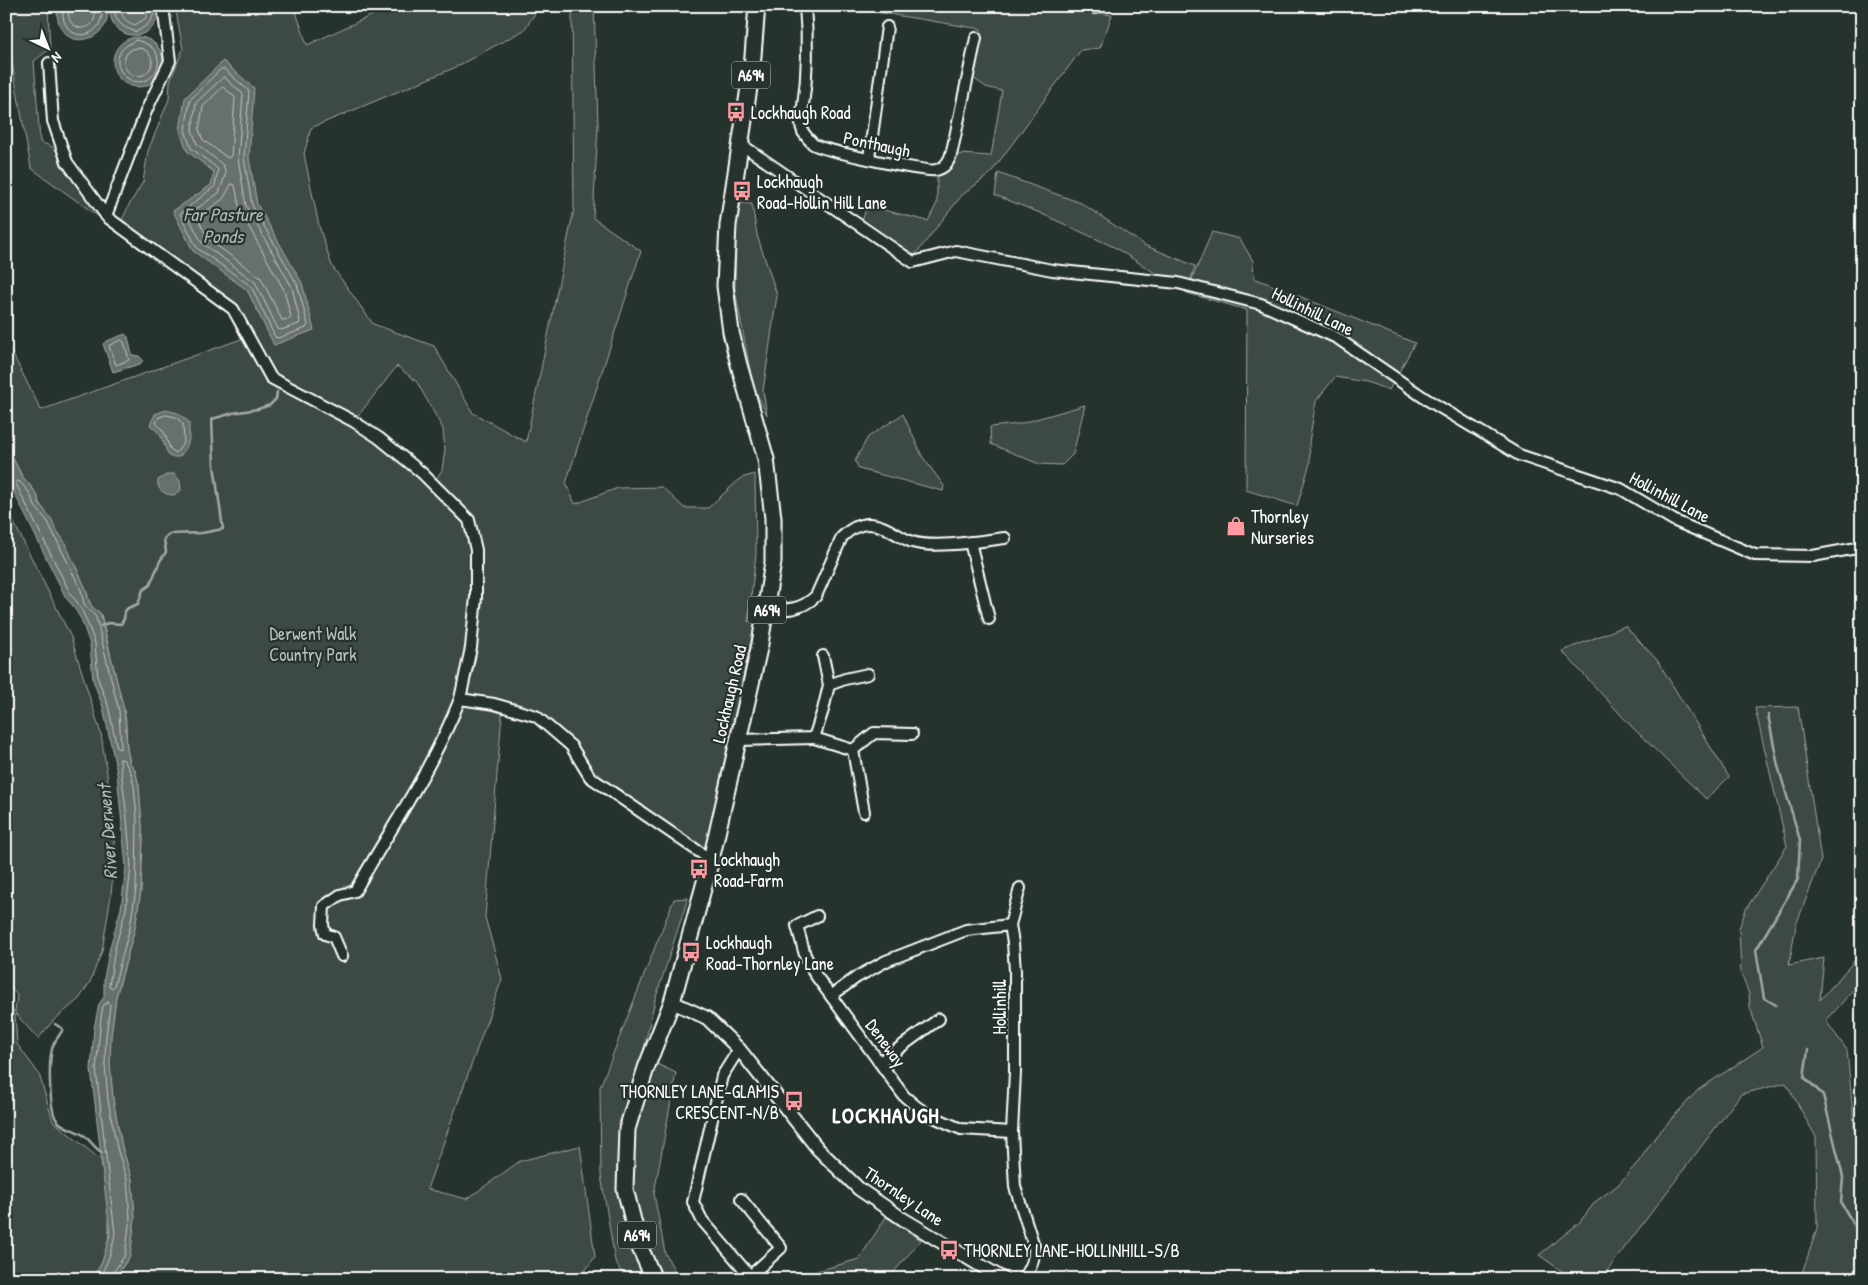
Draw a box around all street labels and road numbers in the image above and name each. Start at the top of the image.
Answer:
road number: A694 [732,62,770,88]
street label: Ponthaugh [841,125,913,163]
street label: Hollinhill Lane [1268,280,1358,342]
street label: Hollinhill Lane [1625,465,1715,529]
road number: A694 [748,596,786,624]
street label: Lockhaugh Road [706,643,752,745]
street label: Hollinhill [987,979,1012,1034]
street label: Deneway [860,1014,912,1073]
street label: Thornley Lane [859,1160,949,1232]
road number: A694 [618,1222,656,1248]

